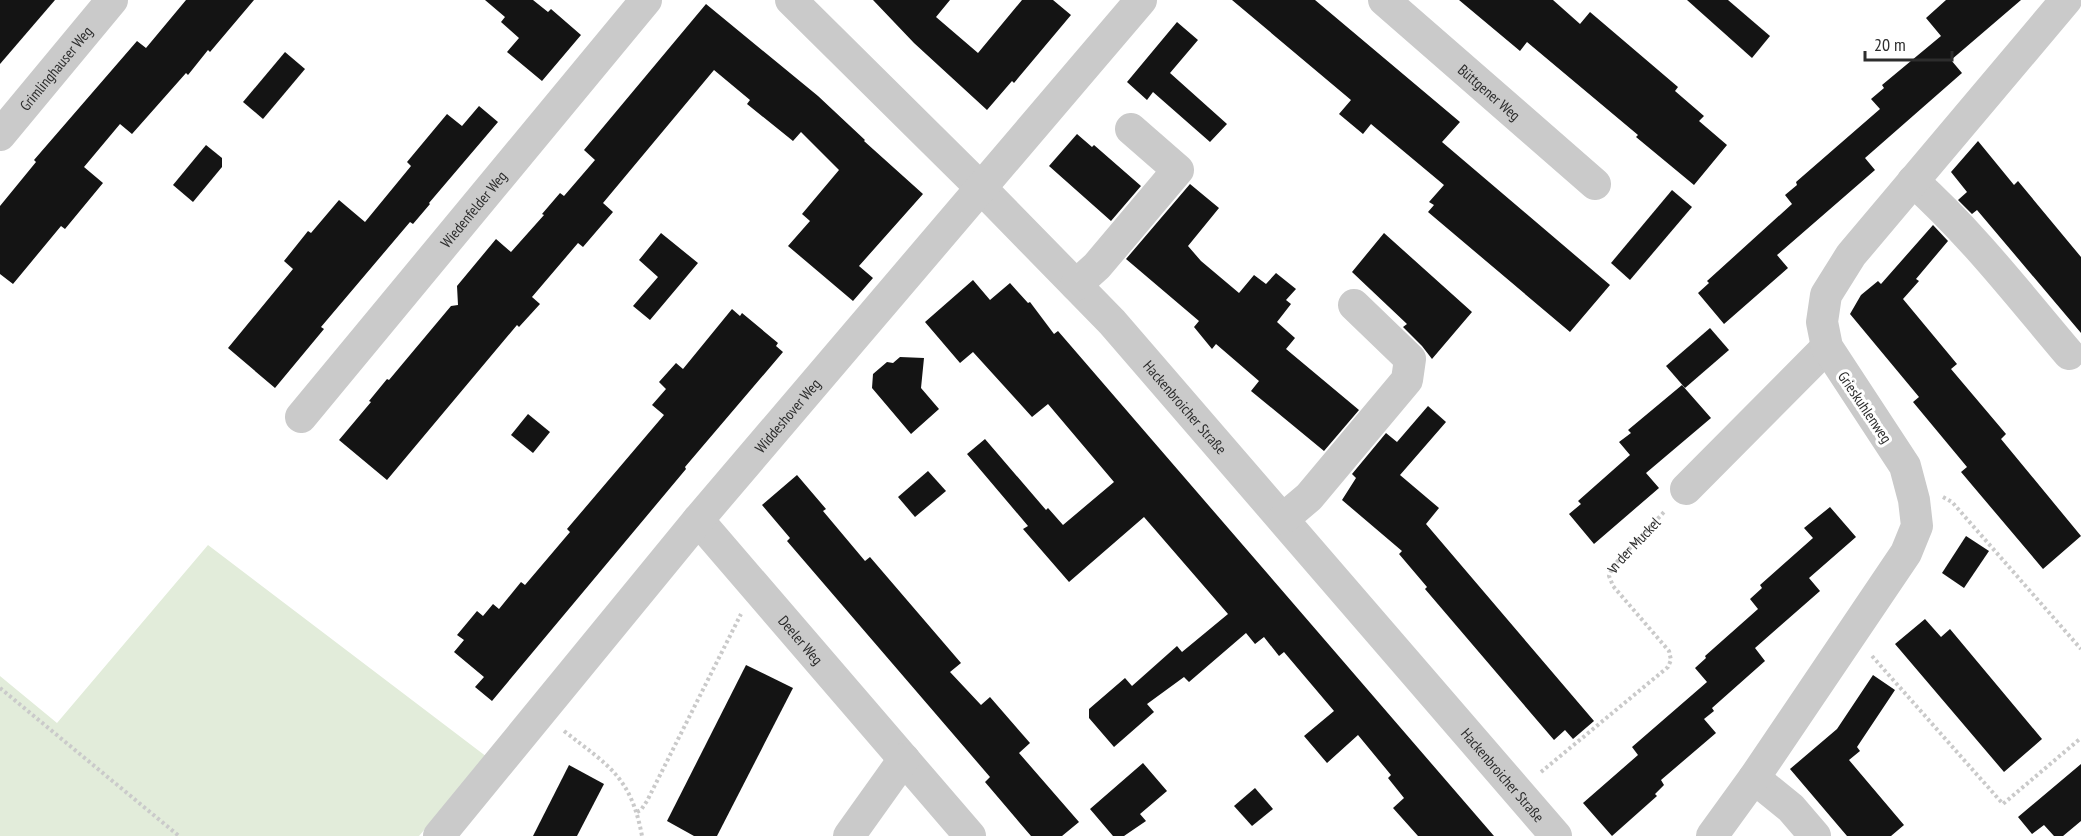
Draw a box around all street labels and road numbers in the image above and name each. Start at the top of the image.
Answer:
street label: Grimlinghauser Weg [15,22,96,114]
street label: Büttgener Weg [1454,60,1525,124]
street label: Wiedenfelder Weg [436,167,510,251]
street label: Hackenbroicher Straße [1140,356,1231,458]
street label: Grieskuhlenweg [1834,367,1896,447]
street label: Widdeshover Weg [750,374,824,456]
street label: In der Muckel [1602,513,1664,575]
street label: Deeler Weg [775,611,828,668]
street label: Hackenbroicher Straße [1457,724,1549,826]

